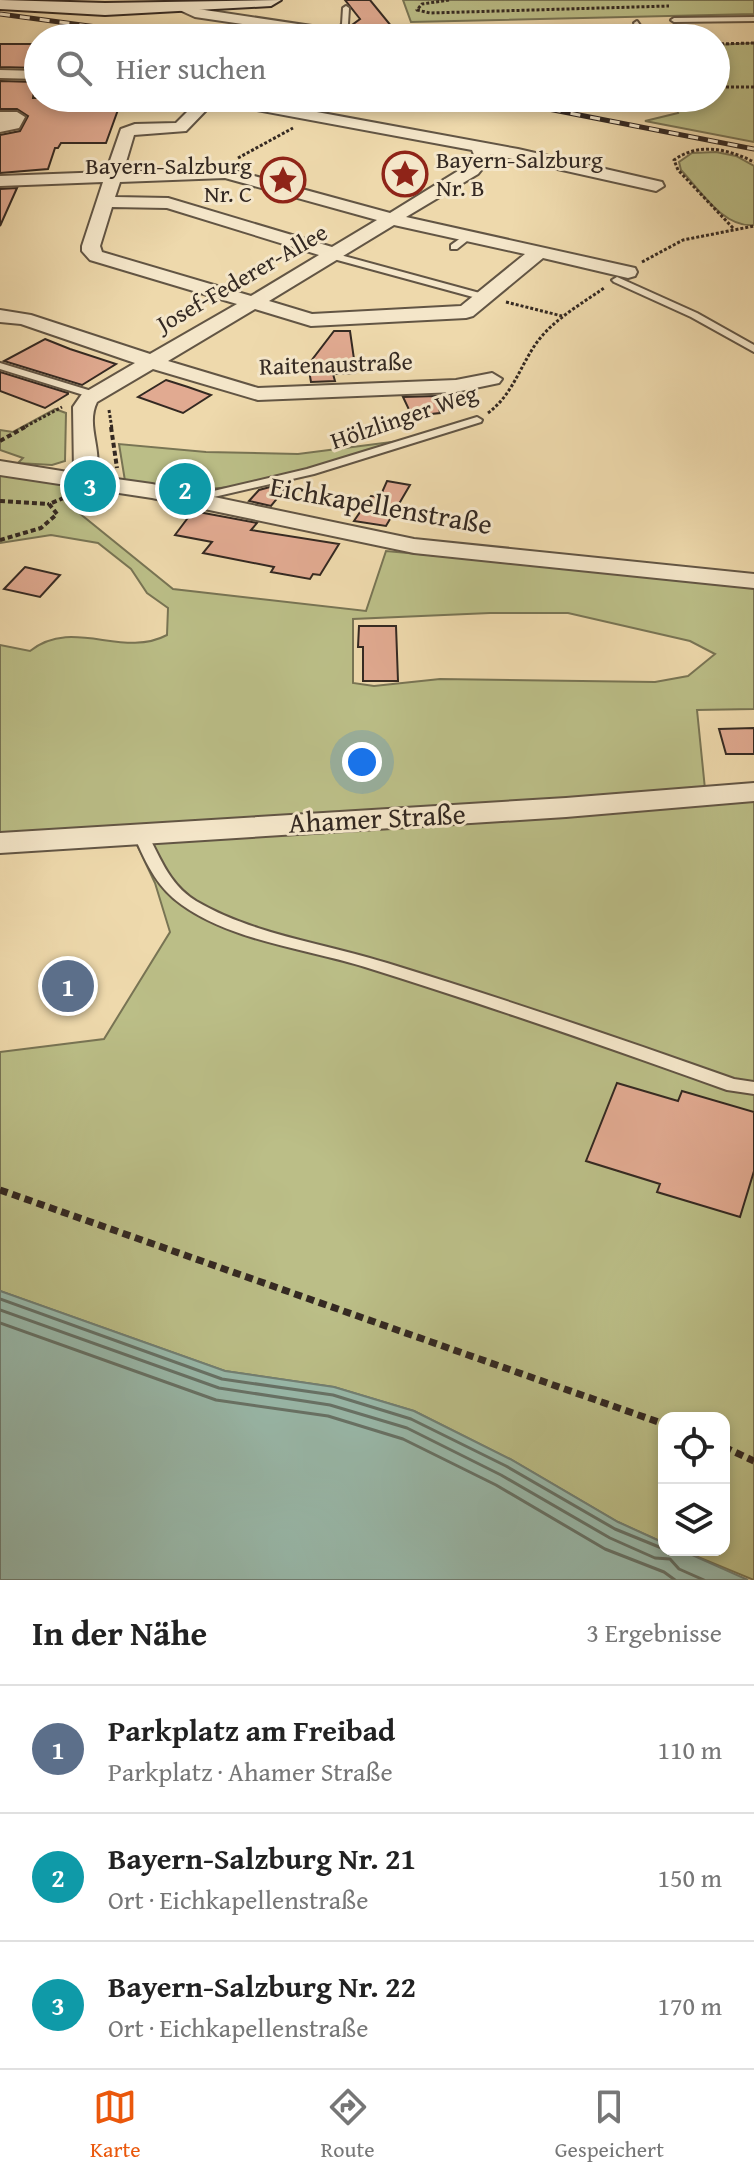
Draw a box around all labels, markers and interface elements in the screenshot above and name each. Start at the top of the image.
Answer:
search box [24,24,730,112]
icon: search [52,46,96,90]
text: Hier suchen [116,46,266,90]
place label: Bayern-Salzburg Nr. B [436,142,603,205]
place label: Bayern-Salzburg Nr. C [85,148,252,211]
place icon: Bayern-Salzburg Nr. B [381,150,429,198]
place icon: Bayern-Salzburg Nr. C [259,156,307,204]
street label: Josef-Federer-Allee [147,214,334,342]
street label: Raitenaustraße [259,343,413,384]
street label: Hölzlinger Weg [326,375,482,458]
pin: 3 [64,456,116,516]
pin: 2 [159,459,211,519]
street label: Eichkapellenstraße [267,465,495,544]
your location [342,742,382,782]
street label: Ahamer Straße [287,792,467,843]
pin: 1 [42,956,94,1016]
map controls [658,1412,730,1556]
button: locate [658,1412,730,1484]
button: layers [658,1484,730,1556]
text: In der Nähe [32,1608,207,1657]
text: 3 Ergebnisse [587,1613,722,1652]
text: Parkplatz am Freibad [108,1708,395,1752]
text: 1 [51,1730,65,1769]
text: 110 m [657,1730,722,1769]
text: Parkplatz · Ahamer Straße [108,1752,393,1791]
text: Bayern-Salzburg Nr. 21 [108,1836,416,1880]
text: 2 [51,1858,65,1897]
text: 150 m [657,1858,722,1897]
text: Ort · Eichkapellenstraße [108,1880,368,1919]
text: Bayern-Salzburg Nr. 22 [108,1964,416,2008]
text: 3 [51,1986,65,2025]
text: 170 m [657,1986,722,2025]
text: Ort · Eichkapellenstraße [108,2008,368,2047]
tab: Karte [90,2085,141,2165]
tab: Route [321,2085,375,2165]
tab: Gespeichert [555,2085,664,2165]

